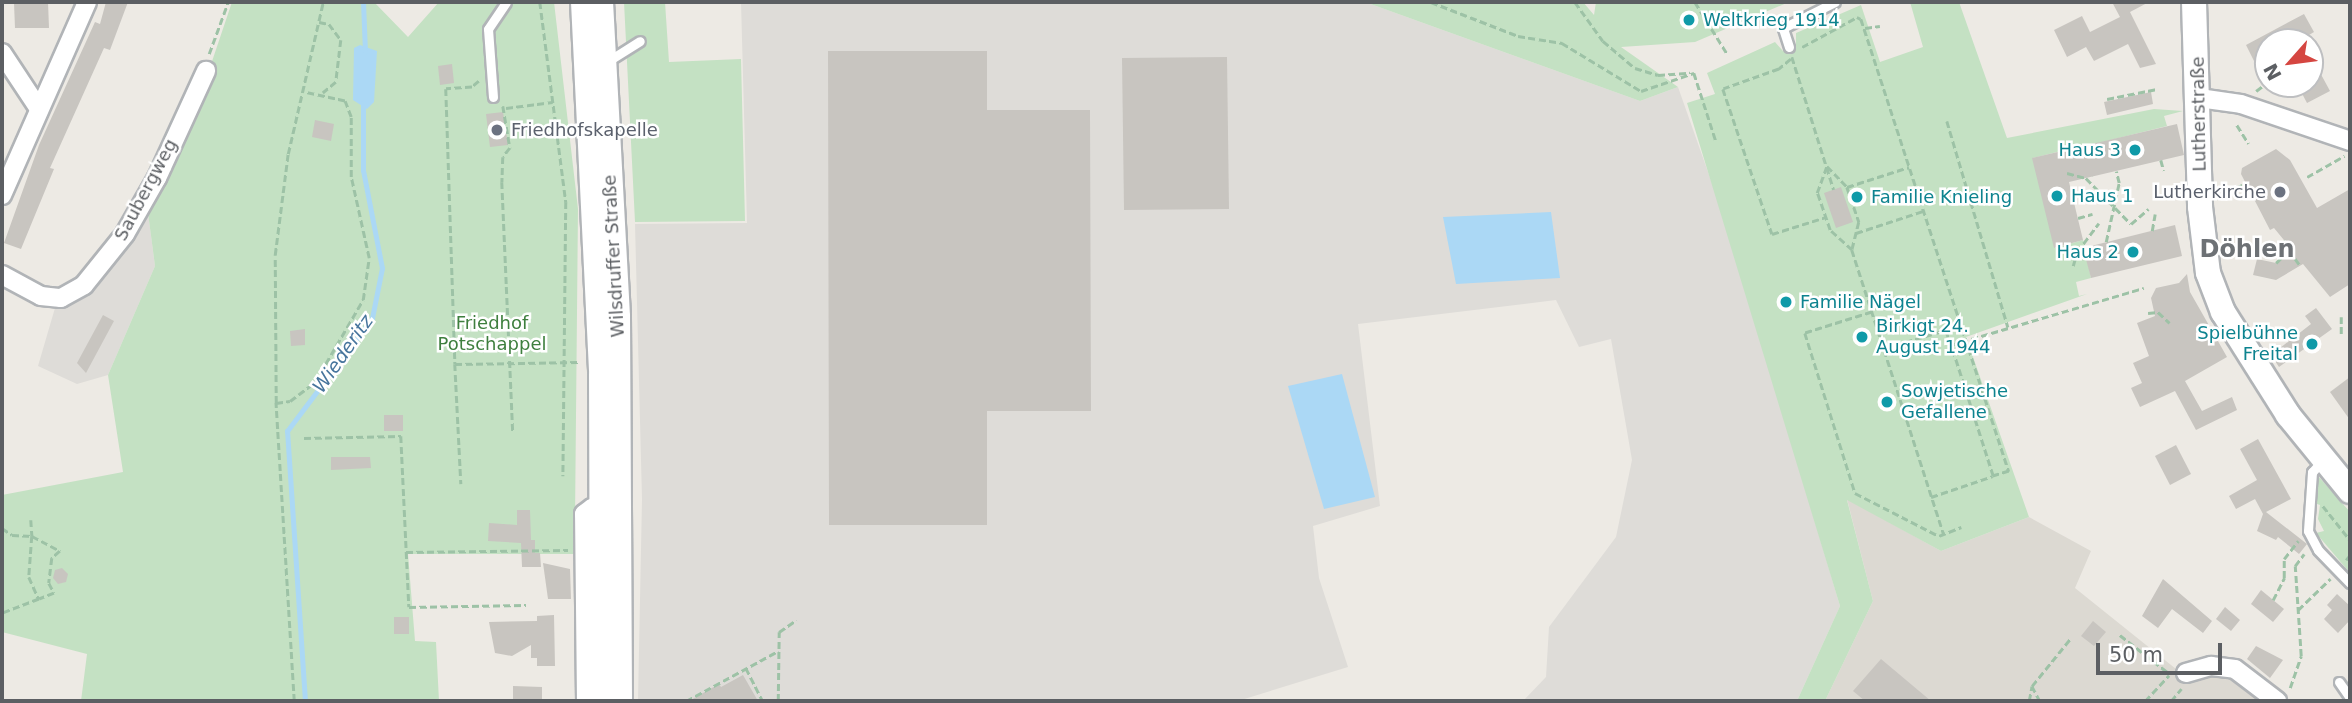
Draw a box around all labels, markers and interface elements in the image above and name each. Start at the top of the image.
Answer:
place label: Weltkrieg 1914 [1703,9,1840,31]
marker: Weltkrieg 1914 [1681,12,1697,28]
north arrow [2254,28,2324,98]
street label: Lutherstraße [2187,56,2211,172]
text: N [2259,60,2286,84]
place label: Friedhofskapelle [511,119,658,141]
marker: Friedhofskapelle [489,122,505,138]
street label: Saubergweg [110,135,182,245]
place label: Haus 3 [2058,139,2121,161]
marker: Haus 3 [2127,142,2143,158]
street label: Wilsdruffer Straße [599,174,629,338]
place label: Lutherkirche [2153,181,2266,203]
marker: Lutherkirche [2272,184,2288,200]
place label: Haus 1 [2071,185,2134,207]
place label: Familie Knieling [1871,186,2012,208]
marker: Haus 1 [2049,188,2065,204]
marker: Familie Knieling [1849,189,1865,205]
district label: Döhlen [2199,236,2295,264]
place label: Haus 2 [2056,241,2119,263]
marker: Haus 2 [2125,244,2141,260]
place label: Familie Nägel [1800,291,1921,313]
marker: Familie Nägel [1778,294,1794,310]
water label: Wiederitz [308,311,378,397]
park label: Friedhof Potschappel [438,313,546,356]
place label: Birkigt 24. August 1944 [1876,316,1991,358]
place label: Spielbühne Freital [2197,323,2298,366]
marker: Birkigt 24. August 1944 [1854,329,1870,345]
marker: Spielbühne Freital [2304,336,2320,352]
place label: Sowjetische Gefallene [1901,381,2008,424]
marker: Sowjetische Gefallene [1879,394,1895,410]
scale bar [2100,630,2226,674]
text: 50 m [2109,643,2163,667]

